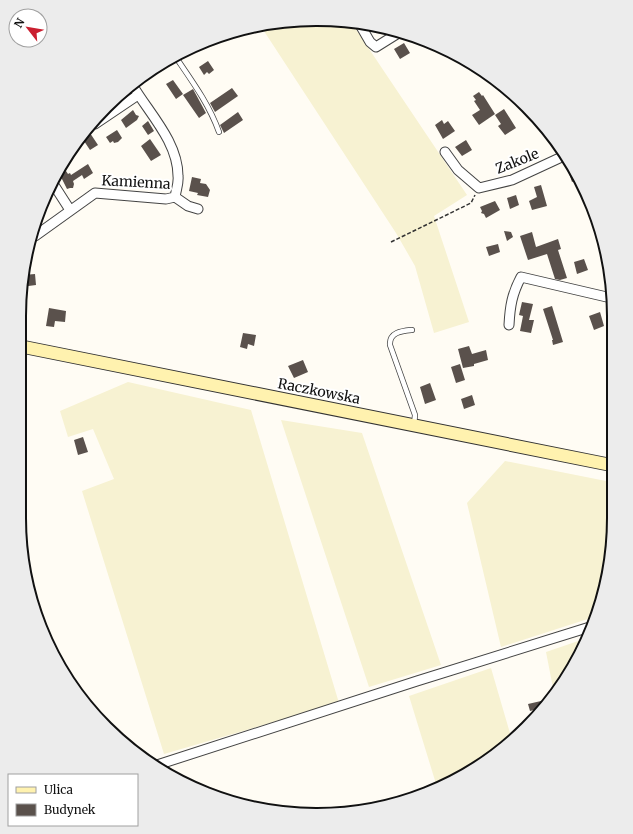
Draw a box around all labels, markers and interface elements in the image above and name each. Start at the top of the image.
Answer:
north arrow [8,8,48,48]
text: N [11,15,28,30]
street label: Zakole [493,144,541,178]
street label: Kamienna [101,171,172,193]
street label: Raczkowska [276,374,362,408]
legend [8,774,138,826]
text: Ulica [44,782,73,797]
text: Budynek [44,802,96,817]

